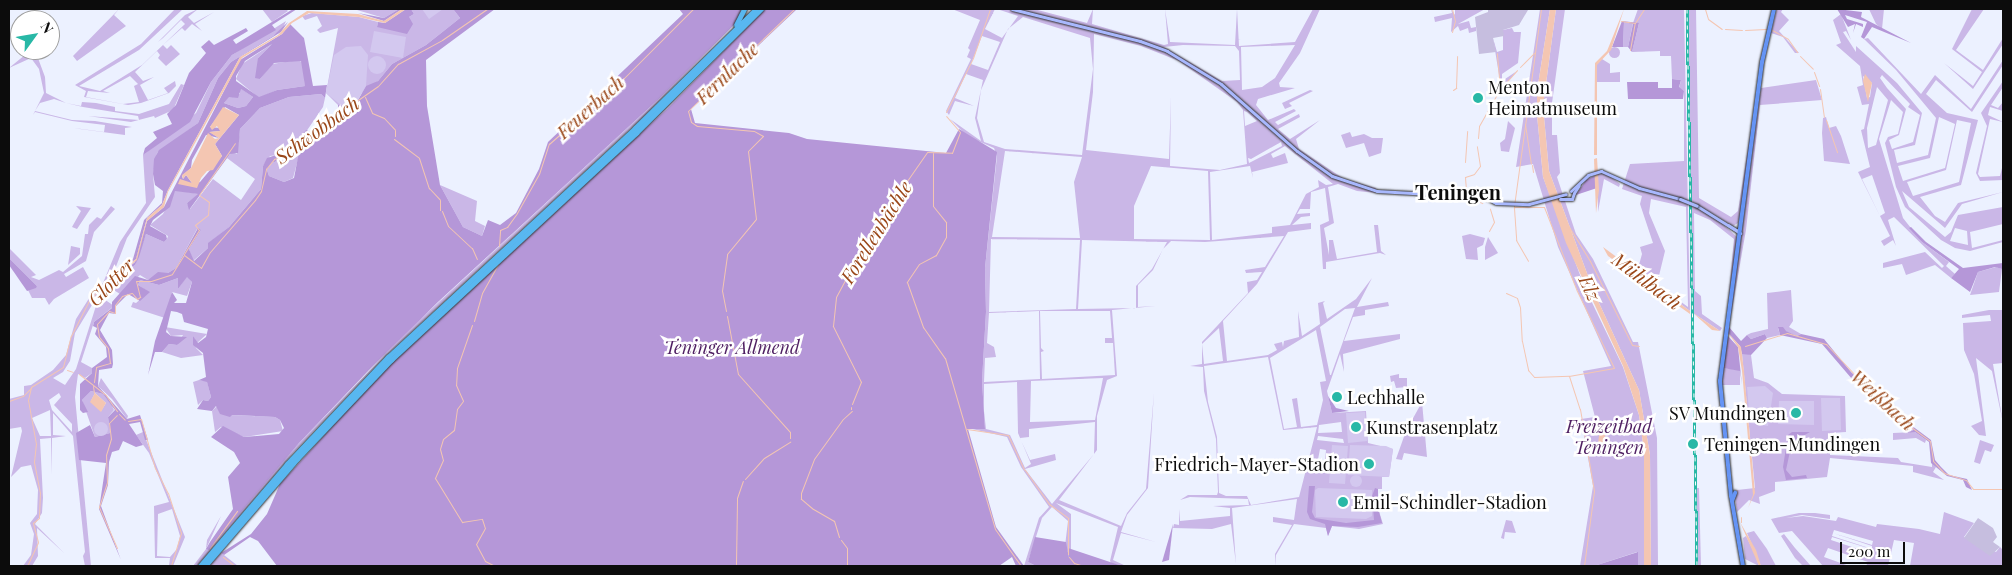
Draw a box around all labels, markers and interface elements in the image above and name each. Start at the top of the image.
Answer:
north arrow [10,10,60,60]
text: N [37,18,58,37]
water label: Fernlache [691,37,763,109]
water label: Feuerbach [552,71,628,143]
place label: Menton Heimatmuseum [1488,77,1617,120]
water label: Schwobbach [270,92,364,168]
marker: Menton Heimatmuseum [1472,92,1484,104]
water label: Forellenbächle [836,177,916,287]
district label: Teningen [1415,179,1501,203]
water label: Mühlbach [1608,248,1686,314]
water label: Glotter [83,254,139,310]
water label: Elz [1574,272,1606,304]
park label: Teninger Allmend [664,336,800,358]
water label: Weißbach [1846,365,1920,435]
place label: Lechhalle [1347,386,1425,408]
marker: Lechhalle [1331,391,1343,403]
place label: SV Mundingen [1668,402,1786,424]
marker: SV Mundingen [1790,407,1802,419]
place label: Kunstrasenplatz [1366,416,1498,438]
park label: Freizeitbad Teningen [1566,416,1652,458]
marker: Kunstrasenplatz [1350,421,1362,433]
place label: Teningen-Mundingen [1704,433,1880,455]
marker: Teningen-Mundingen [1686,437,1700,451]
place label: Friedrich-Mayer-Stadion [1154,453,1359,475]
marker: Friedrich-Mayer-Stadion [1363,458,1375,470]
place label: Emil-Schindler-Stadion [1353,491,1547,513]
marker: Emil-Schindler-Stadion [1337,496,1349,508]
scale bar [1842,532,1907,564]
text: 200 m [1848,541,1890,561]

